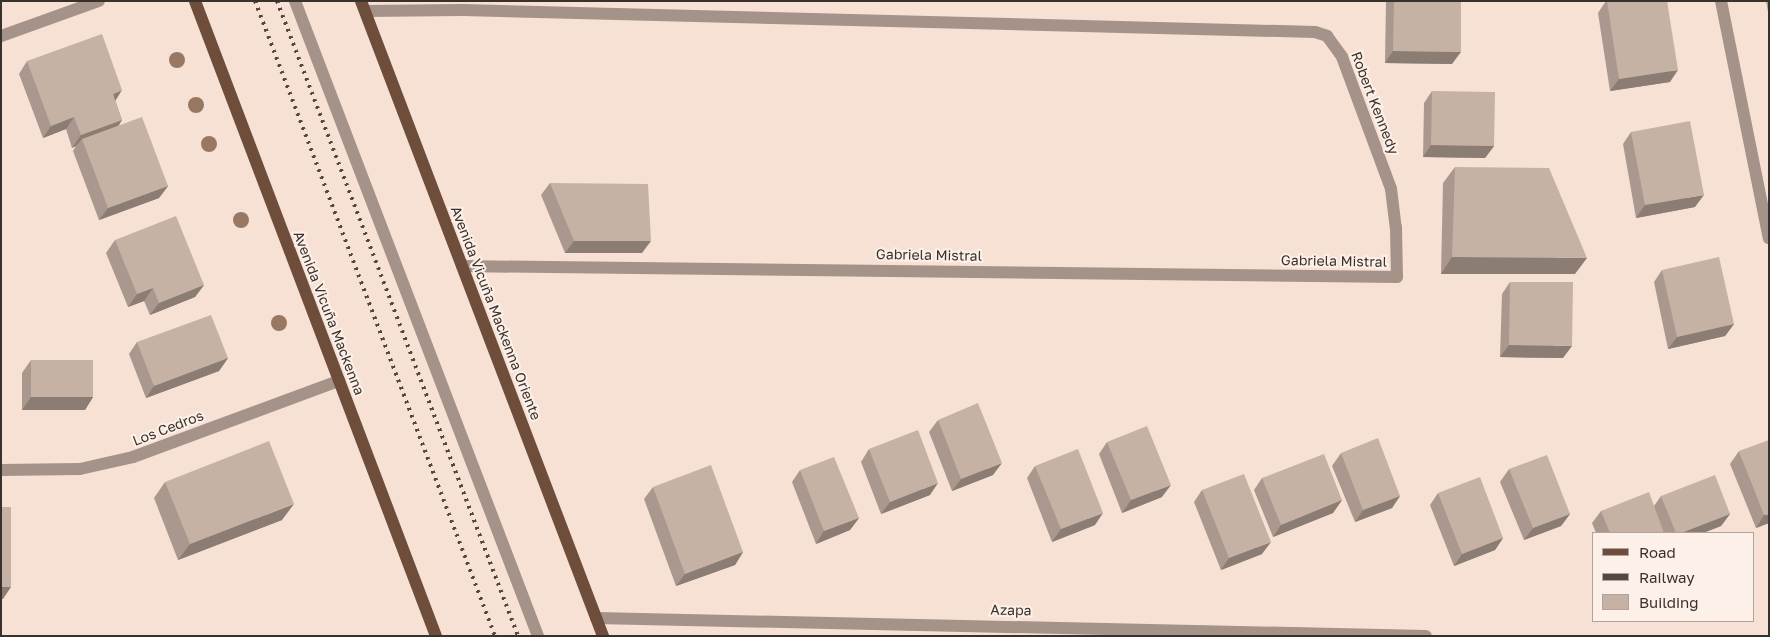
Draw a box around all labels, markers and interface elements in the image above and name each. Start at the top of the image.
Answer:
street label: Robert Kennedy [1348,49,1402,157]
street label: Avenida Vicuña Mackenna Oriente [447,204,545,422]
street label: Avenida Vicuña Mackenna [290,229,368,397]
street label: Gabriela Mistral [876,246,982,264]
street label: Gabriela Mistral [1281,252,1387,270]
street label: Los Cedros [130,407,206,449]
legend [1592,532,1755,622]
text: Road [1639,543,1676,561]
text: Railway [1639,568,1695,586]
text: Building [1639,593,1699,611]
street label: Azapa [990,601,1032,619]

